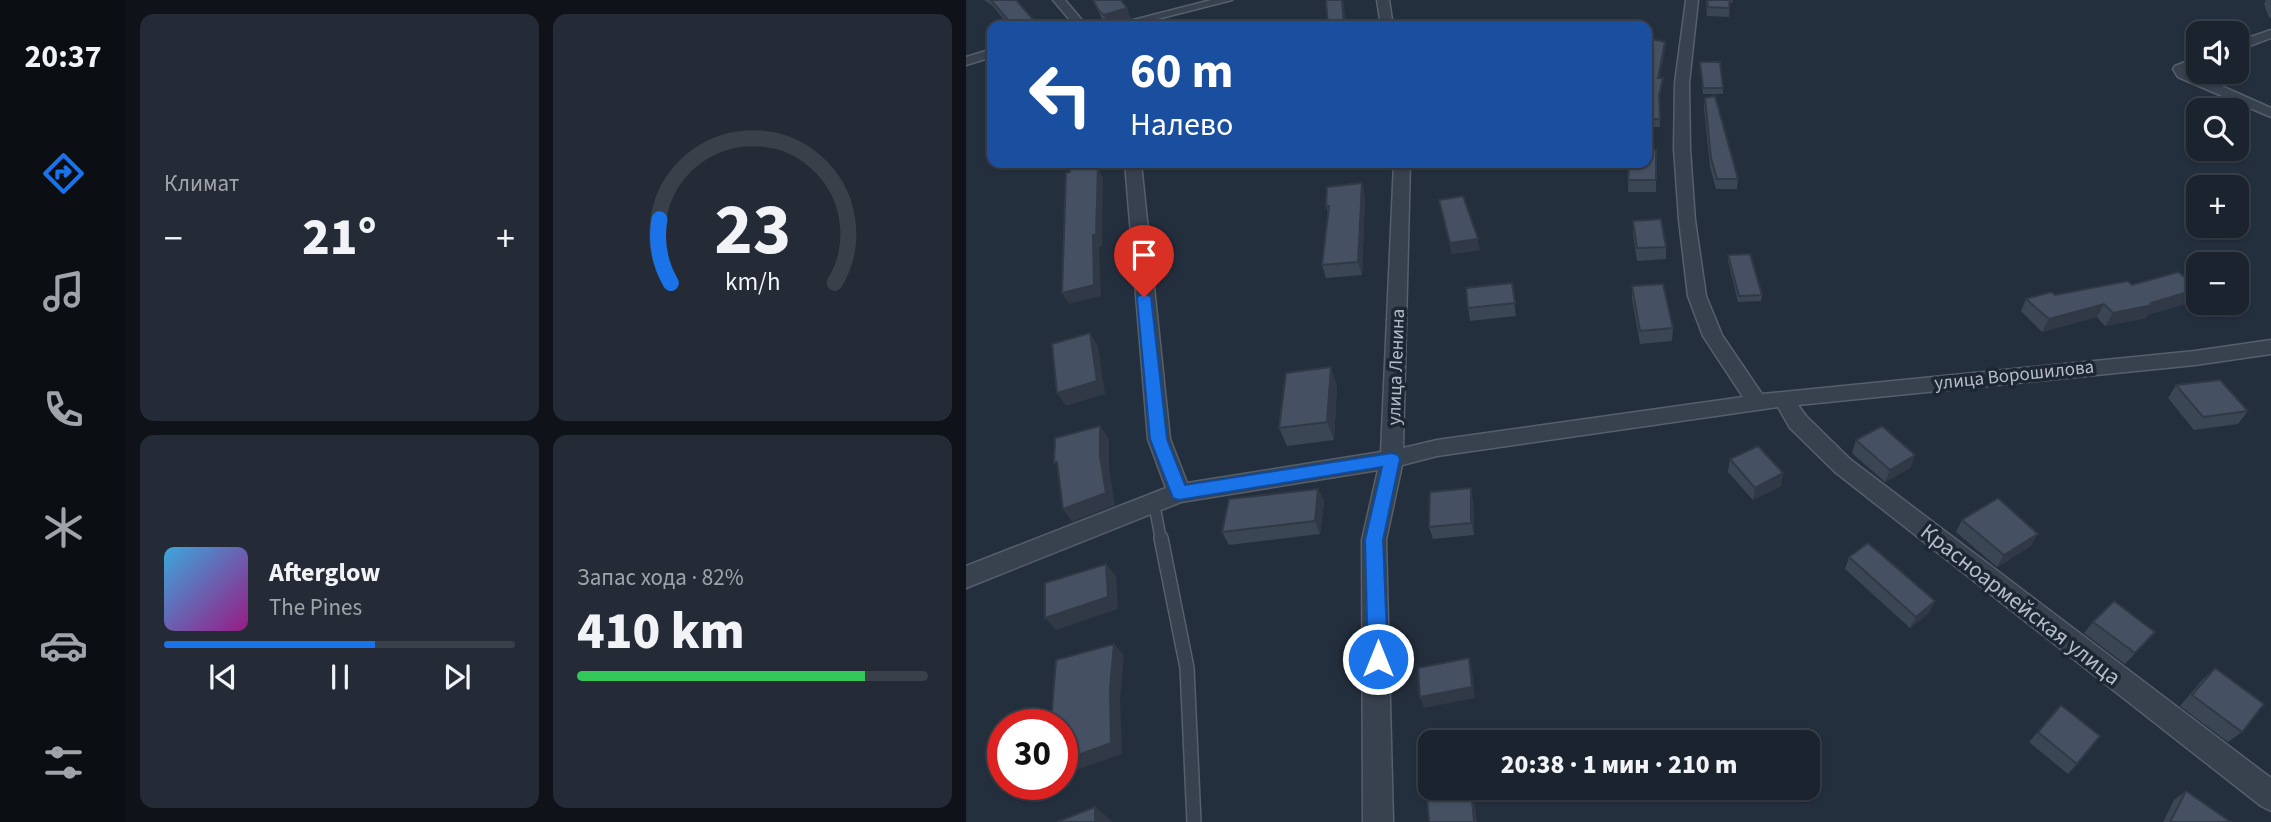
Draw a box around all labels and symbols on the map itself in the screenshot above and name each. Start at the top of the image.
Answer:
pin [1114,225,1174,297]
street label: улица Ленина [1381,308,1412,426]
street label: улица Ворошилова [1933,354,2095,397]
street label: Красноармейская улица [1914,516,2128,693]
position arrow [1341,622,1415,696]
speed limit sign: 30 [987,709,1078,800]

